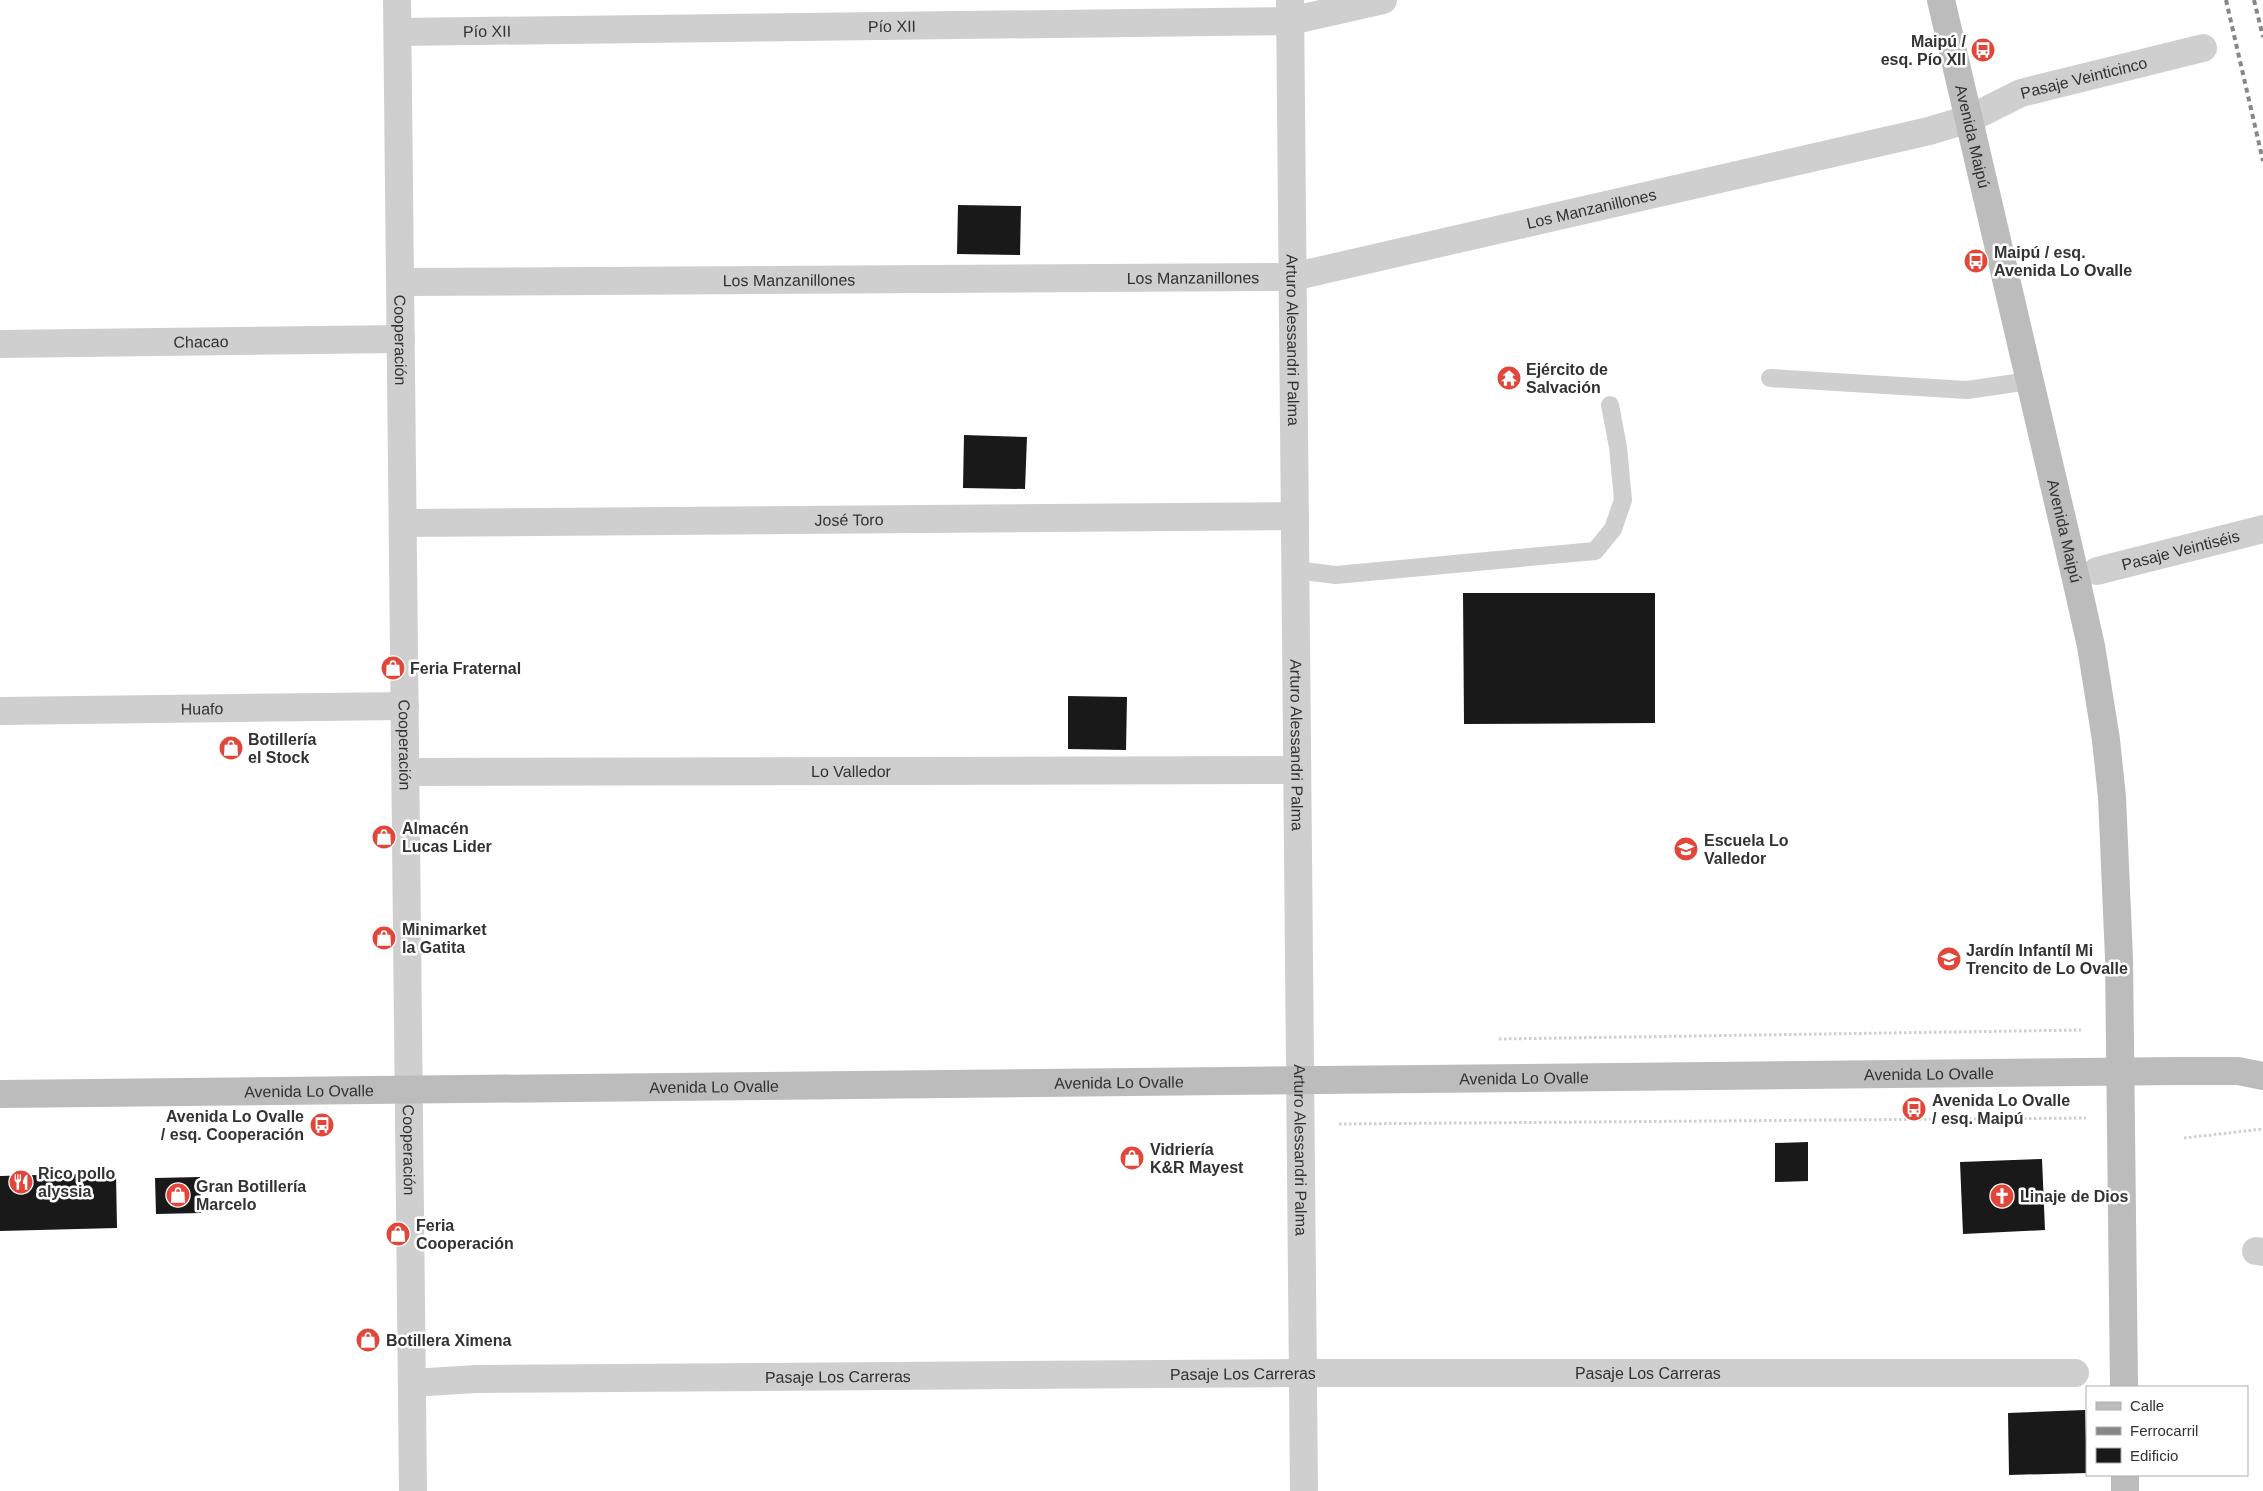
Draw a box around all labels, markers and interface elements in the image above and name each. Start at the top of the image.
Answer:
street label: Pío XII [868,17,916,35]
street label: Pío XII [463,22,511,40]
place label: Maipú / esq. Pío XII [1881,33,1967,68]
bus stop icon: Maipú / esq. Pío XII [1970,37,1996,63]
street label: Pasaje Veinticinco [2019,54,2149,101]
street label: Avenida Maipú [1953,83,1993,190]
street label: Los Manzanillones [1525,185,1658,232]
place label: Maipú / esq. Avenida Lo Ovalle [1994,244,2132,279]
bus stop icon: Maipú / esq. Avenida Lo Ovalle [1963,248,1989,274]
street label: Arturo Alessandri Palma [1284,254,1302,426]
street label: Los Manzanillones [1127,269,1259,286]
street label: Los Manzanillones [723,271,855,289]
street label: Cooperación [392,294,410,385]
street label: Chacao [173,333,229,350]
place label: Ejército de Salvación [1526,361,1608,396]
temple icon: Ejército de Salvación [1496,365,1522,391]
street label: Avenida Maipú [2044,477,2085,584]
street label: José Toro [814,511,884,528]
street label: Pasaje Veintiséis [2120,527,2241,573]
shop icon: Feria Fraternal [380,655,406,681]
street label: Arturo Alessandri Palma [1288,659,1306,831]
place label: Feria Fraternal [410,660,521,677]
street label: Cooperación [396,699,414,790]
street label: Huafo [181,700,224,717]
place label: Botillería el Stock [248,731,317,766]
shop icon: Botillería el Stock [218,735,244,761]
street label: Lo Valledor [811,762,892,780]
place label: Almacén Lucas Lider [402,820,492,855]
shop icon: Almacén Lucas Lider [371,824,397,850]
place label: Escuela Lo Valledor [1704,832,1789,867]
school or university icon: Escuela Lo Valledor [1673,836,1699,862]
place label: Minimarket la Gatita [402,921,487,956]
shop icon: Minimarket la Gatita [371,925,397,951]
place label: Jardín Infantíl Mi Trencito de Lo Ovalle [1966,942,2128,977]
school or university icon: Jardín Infantíl Mi Trencito de Lo Ovalle [1936,946,1962,972]
street label: Arturo Alessandri Palma [1291,1064,1310,1236]
street label: Avenida Lo Ovalle [1864,1064,1994,1083]
street label: Avenida Lo Ovalle [1459,1069,1589,1087]
street label: Avenida Lo Ovalle [1054,1073,1184,1091]
street label: Avenida Lo Ovalle [649,1077,779,1096]
street label: Avenida Lo Ovalle [244,1082,374,1100]
place label: Avenida Lo Ovalle / esq. Maipú [1932,1092,2070,1127]
bus stop icon: Avenida Lo Ovalle / esq. Maipú [1901,1096,1927,1122]
street label: Cooperación [400,1104,418,1195]
place label: Avenida Lo Ovalle / esq. Cooperación [161,1108,304,1143]
bus stop icon: Avenida Lo Ovalle / esq. Cooperación [309,1112,335,1138]
place label: Vidriería K&R Mayest [1150,1141,1244,1176]
shop icon: Vidriería K&R Mayest [1119,1145,1145,1171]
place label: Rico pollo alyssia [38,1165,116,1200]
restaurant icon: Rico pollo alyssia [8,1169,34,1195]
place label: Gran Botillería Marcelo [196,1178,306,1213]
shop icon: Gran Botillería Marcelo [165,1182,191,1208]
church icon: Linaje de Dios [1989,1183,2015,1209]
place label: Linaje de Dios [2020,1188,2129,1205]
place label: Feria Cooperación [416,1217,514,1252]
shop icon: Feria Cooperación [385,1221,411,1247]
shop icon: Botillera Ximena [355,1327,381,1353]
place label: Botillera Ximena [386,1332,511,1349]
street label: Pasaje Los Carreras [1170,1365,1316,1382]
street label: Pasaje Los Carreras [1575,1365,1721,1382]
street label: Pasaje Los Carreras [765,1367,911,1385]
legend [2086,1386,2248,1476]
text: Calle [2130,1397,2164,1414]
text: Ferrocarril [2130,1422,2198,1439]
text: Edificio [2130,1447,2178,1464]

